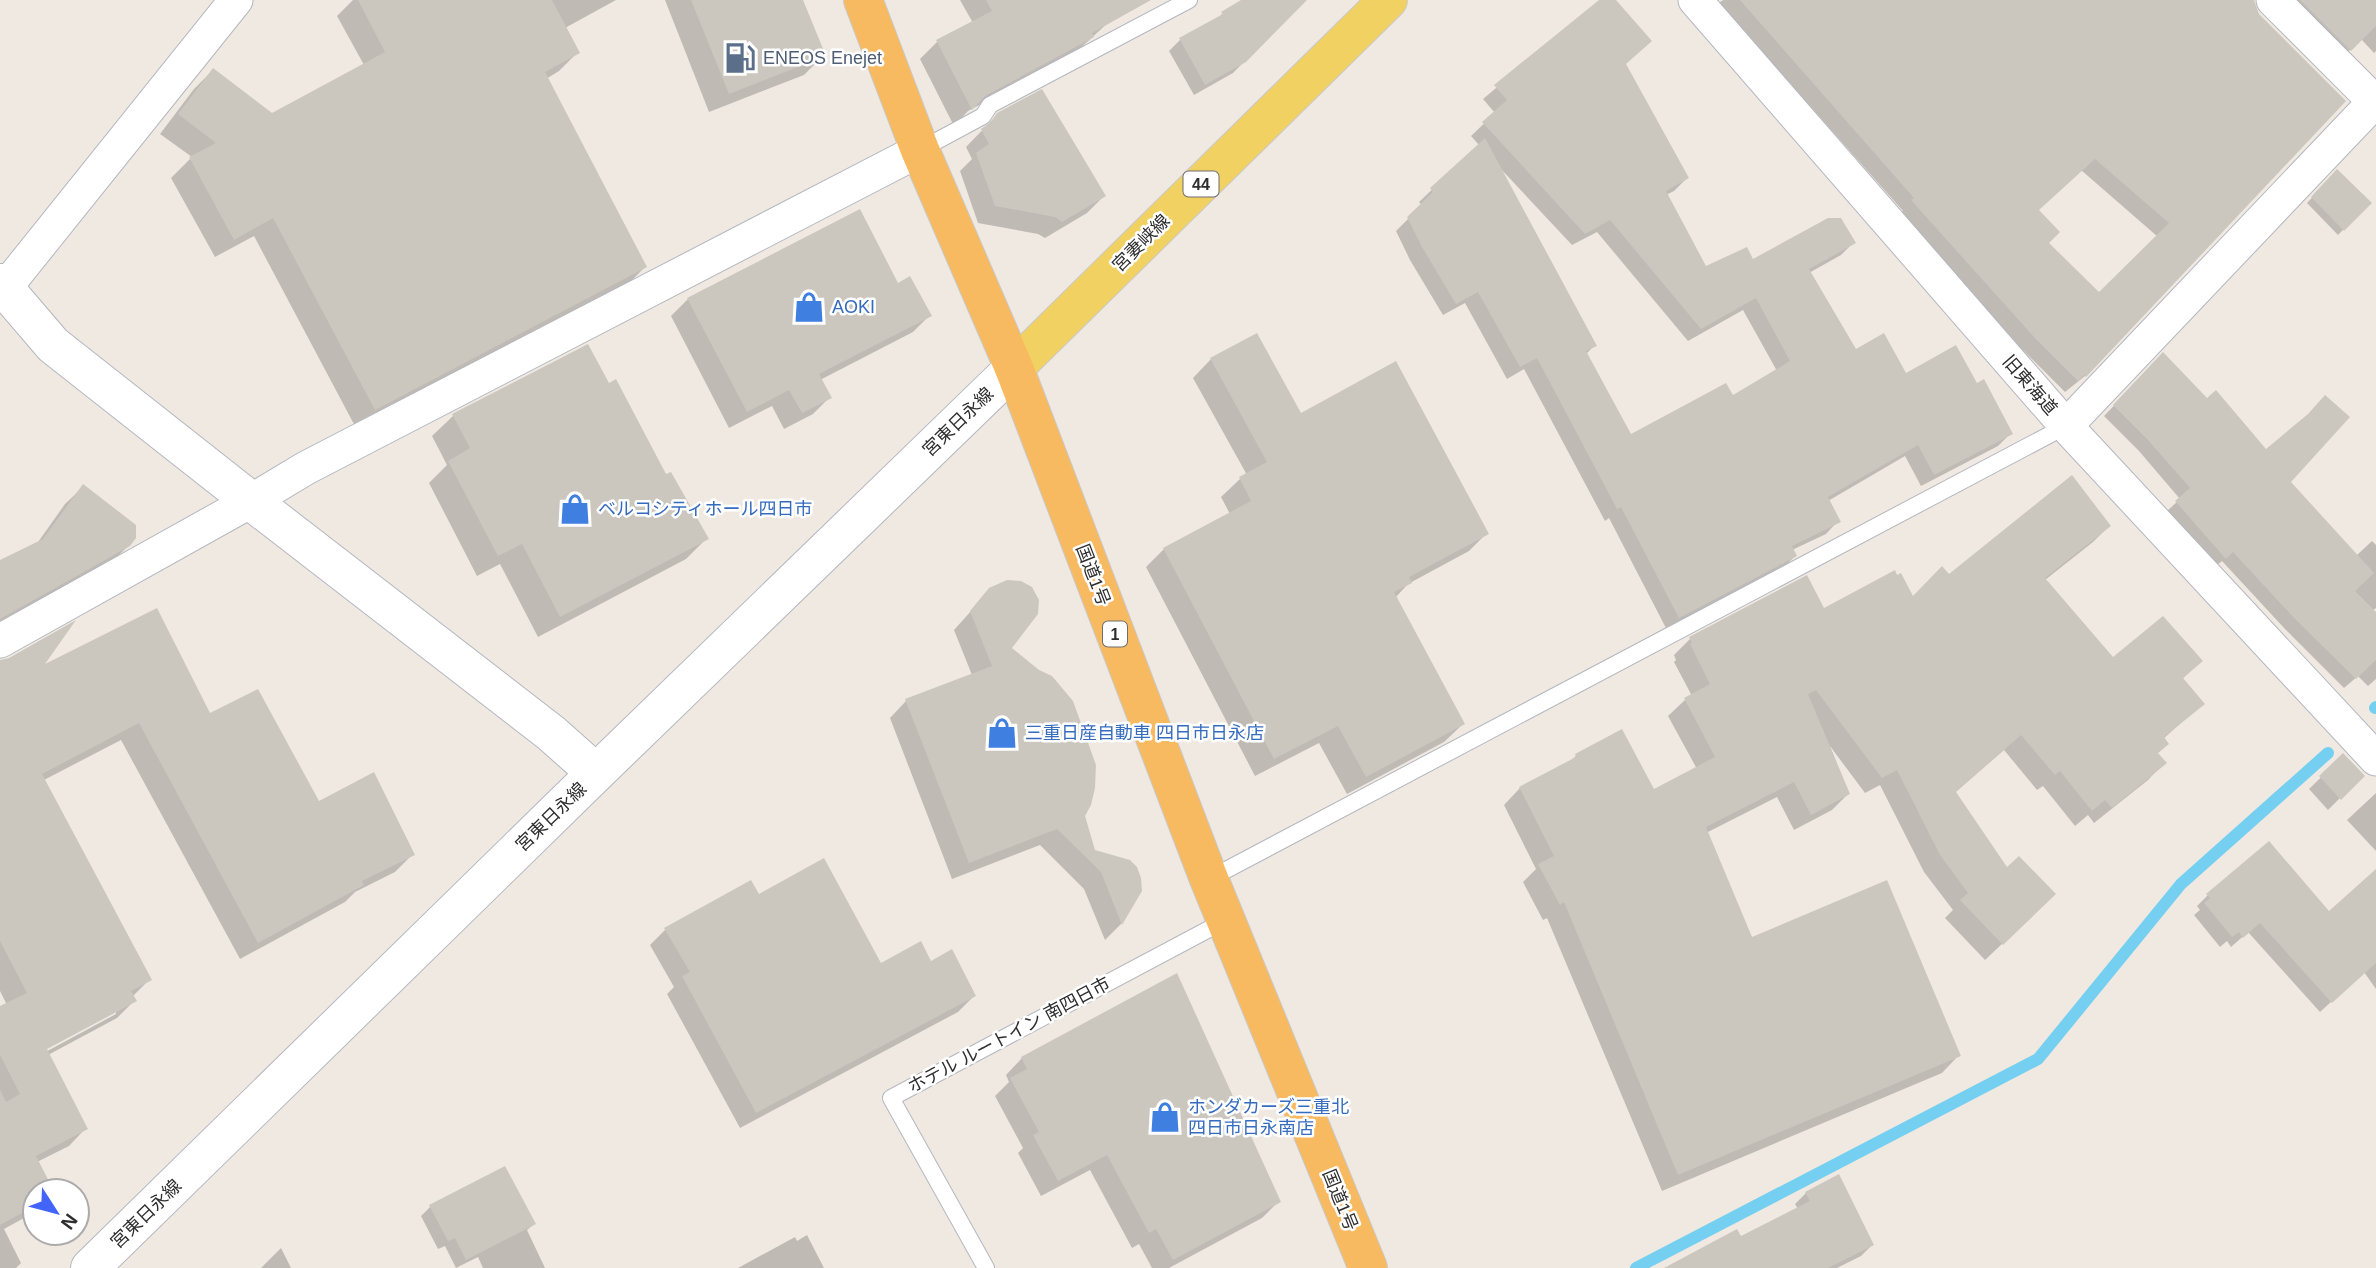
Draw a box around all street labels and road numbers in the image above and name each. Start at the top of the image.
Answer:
road number: 44 [1184,172,1218,196]
street label: 宮妻峡線 [1108,210,1174,276]
street label: 旧東海道 [1999,351,2061,419]
street label: 宮東日永線 [919,384,997,460]
street label: 国道1号 [1072,542,1114,608]
road number: 1 [1103,622,1127,646]
street label: 宮東日永線 [512,779,590,855]
street label: ホテル ルートイン 南四日市 [905,973,1113,1097]
street label: 国道1号 [1319,1167,1361,1233]
street label: 宮東日永線 [107,1176,185,1252]

